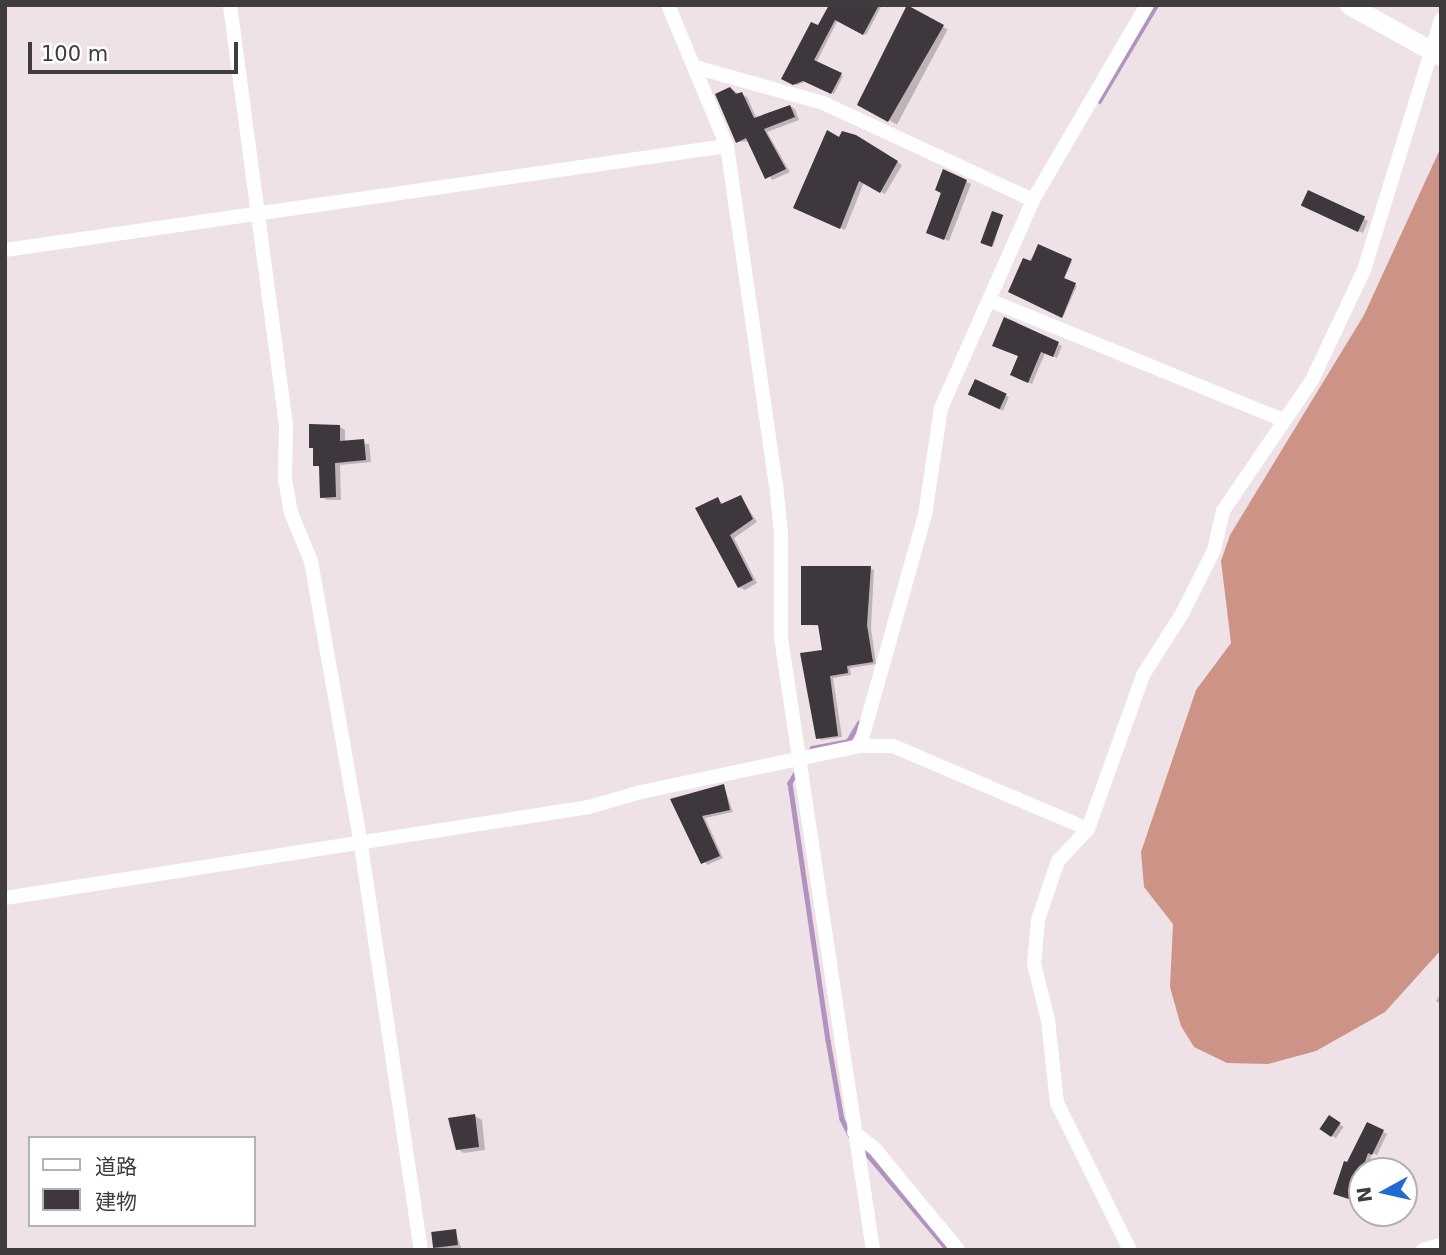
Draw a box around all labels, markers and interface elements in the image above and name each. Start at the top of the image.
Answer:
scale bar [32,28,242,72]
text: 100 m [41,42,108,66]
legend [28,1136,256,1227]
text: 道路 [95,1155,137,1179]
north arrow [1348,1157,1418,1227]
text: N [1352,1185,1376,1204]
text: 建物 [95,1190,137,1214]

